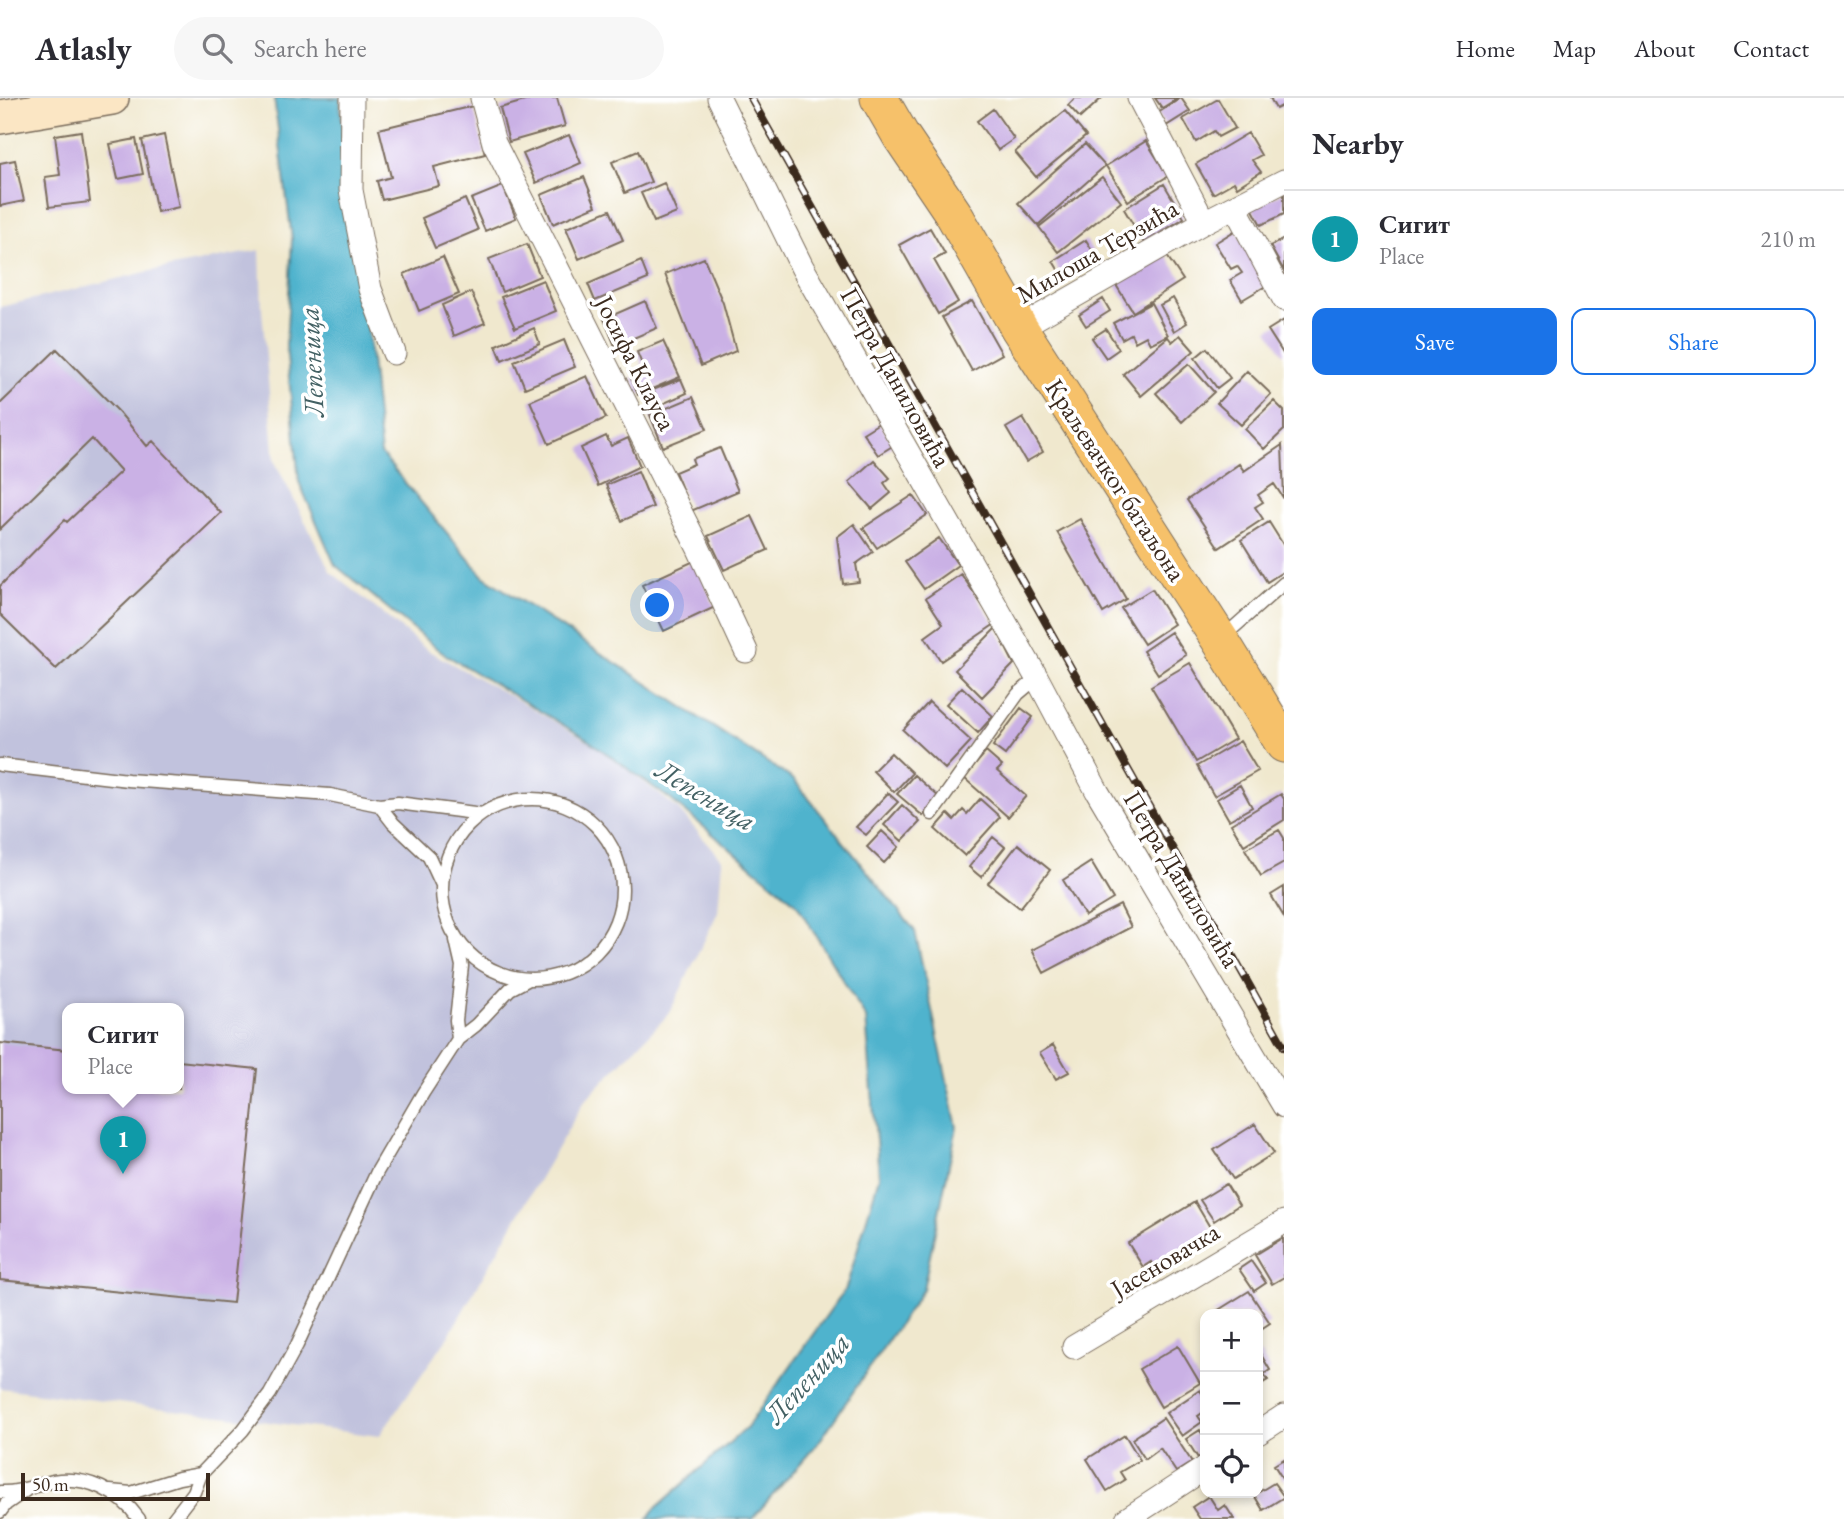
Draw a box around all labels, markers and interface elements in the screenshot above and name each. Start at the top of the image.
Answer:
search box [174,17,664,80]
text: Atlasly [35,27,132,70]
icon: search [198,29,236,67]
text: Search here [254,31,367,65]
text: Home [1455,33,1515,64]
text: Map [1553,33,1596,64]
text: About [1634,33,1695,64]
text: Contact [1733,33,1809,64]
text: Nearby [1312,124,1404,163]
street label: Милоша Терзића [1010,191,1185,311]
text: Сигит [1379,207,1450,241]
text: 1 [1329,224,1341,254]
text: 210 m [1760,224,1816,254]
text: Place [1379,241,1424,271]
street label: Петра Даниловића [832,281,960,474]
street label: Јосифа Клауса [587,288,685,437]
water label: Лепеница [290,306,332,420]
button: Save [1312,308,1557,375]
button: Share [1571,308,1816,375]
street label: Краљевачког батаљона [1038,372,1194,588]
your location [640,588,674,622]
water label: Лепеница [648,750,762,839]
street label: Петра Даниловића [1116,784,1249,974]
popup [62,1003,184,1094]
text: Сигит [88,1017,158,1051]
text: Place [88,1051,133,1081]
pin: 1 [100,1116,146,1174]
street label: Јасеновачка [1103,1214,1226,1307]
map controls [1200,1309,1263,1498]
button: + [1200,1309,1263,1372]
water label: Лепеница [755,1325,857,1432]
button: − [1200,1372,1263,1435]
button: locate [1200,1435,1263,1498]
scale bar [21,1470,210,1502]
text: 50 m [32,1472,69,1497]

